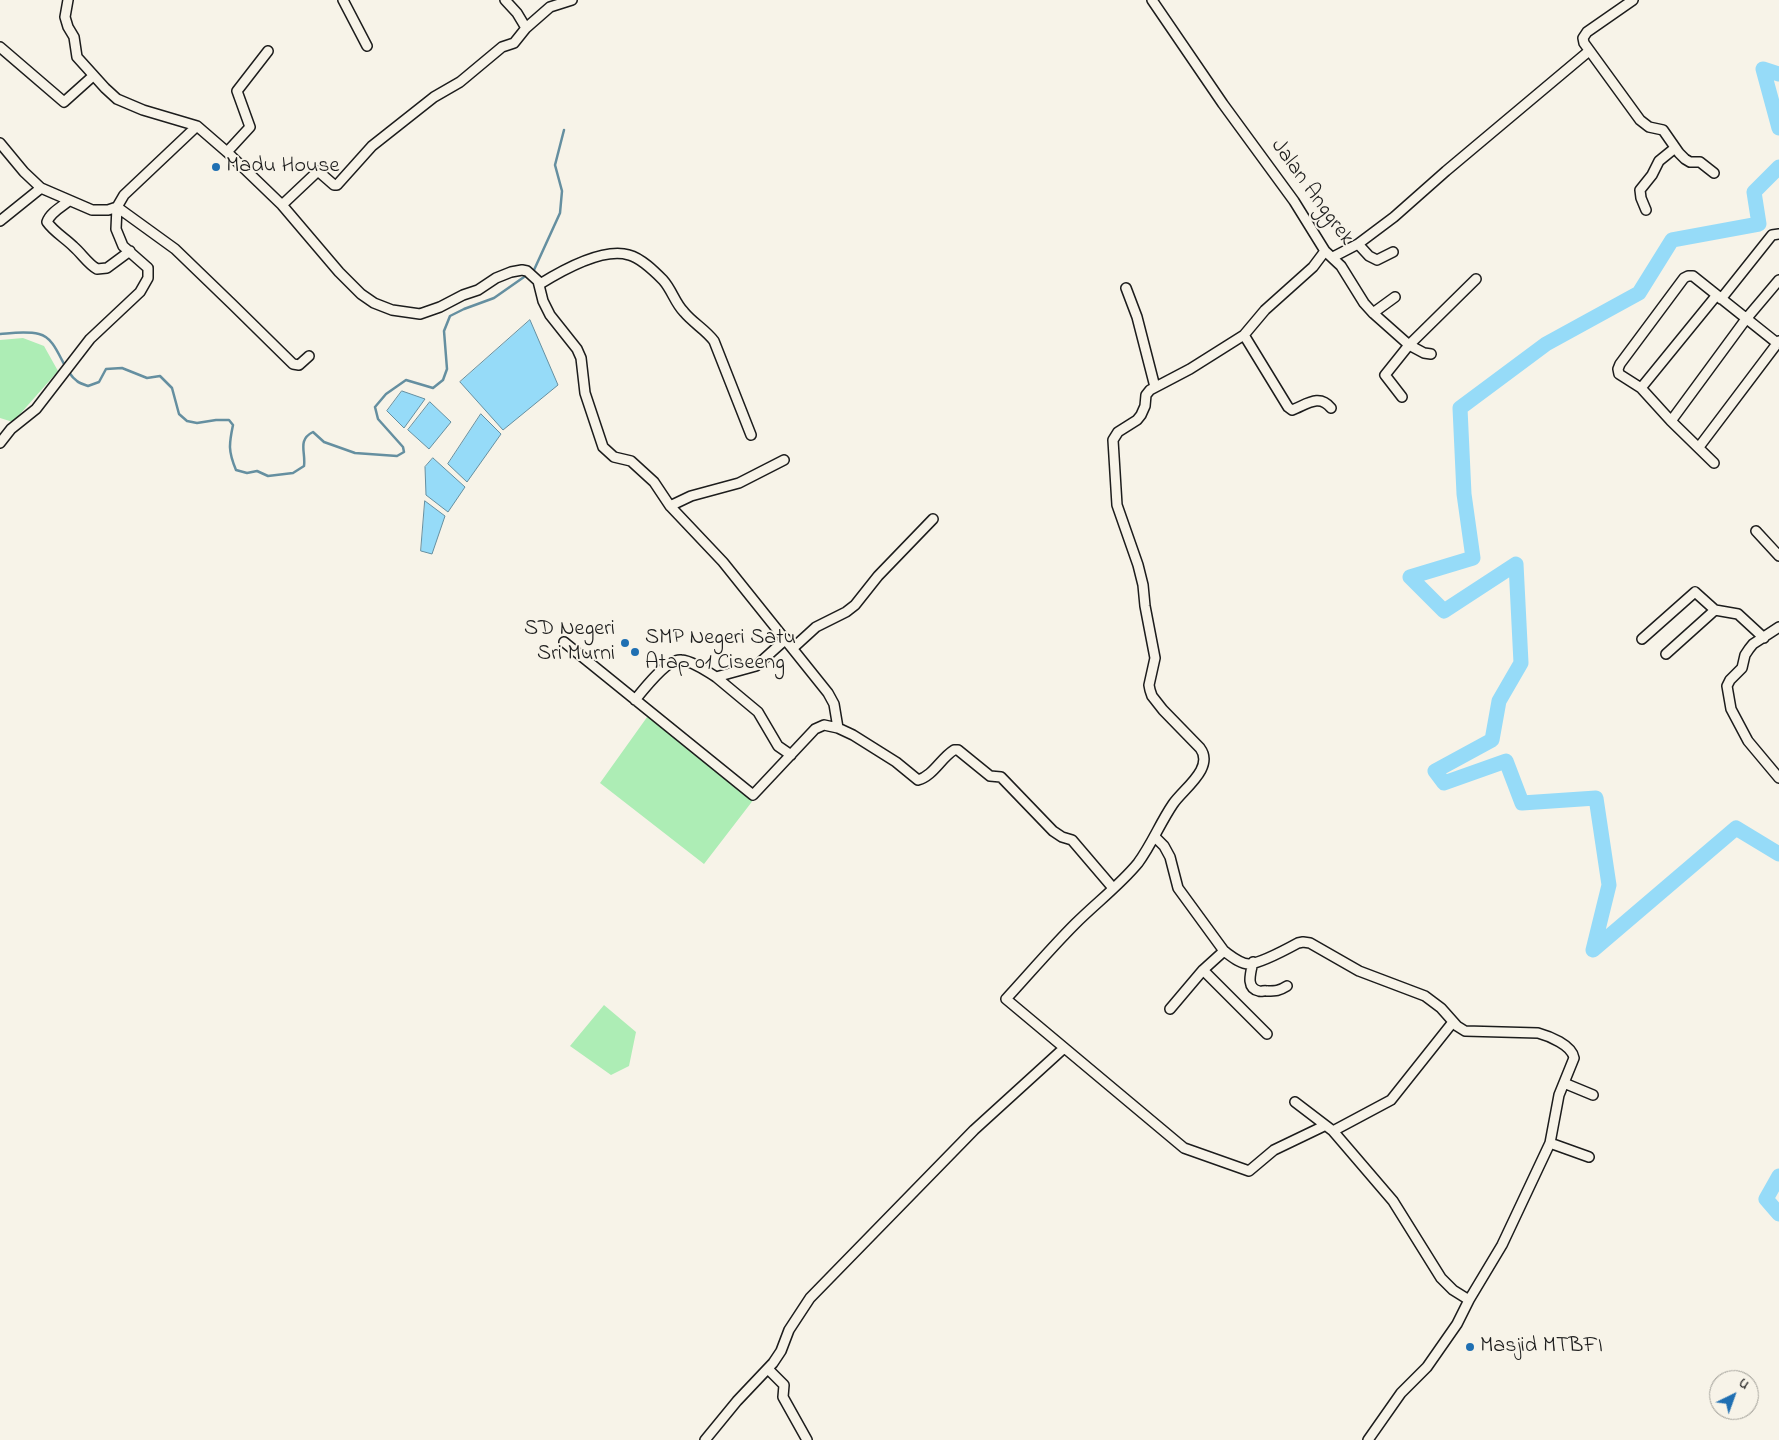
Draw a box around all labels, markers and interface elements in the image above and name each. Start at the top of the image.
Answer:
street label: Jalan Anggrek [1264,135,1358,251]
place label: Madu House [226,154,339,180]
marker: Madu House [210,161,222,173]
place label: SD Negeri Sri Murni [524,617,615,668]
place label: SMP Negeri Satu Atap 01 Ciseeng [645,626,796,678]
marker: SD Negeri Sri Murni [619,637,631,649]
marker: SMP Negeri Satu Atap 01 Ciseeng [629,646,641,658]
place label: Masjid MTBFI [1480,1334,1603,1360]
marker: Masjid MTBFI [1464,1341,1476,1353]
north arrow [1709,1370,1759,1420]
text: U [1733,1373,1754,1395]

